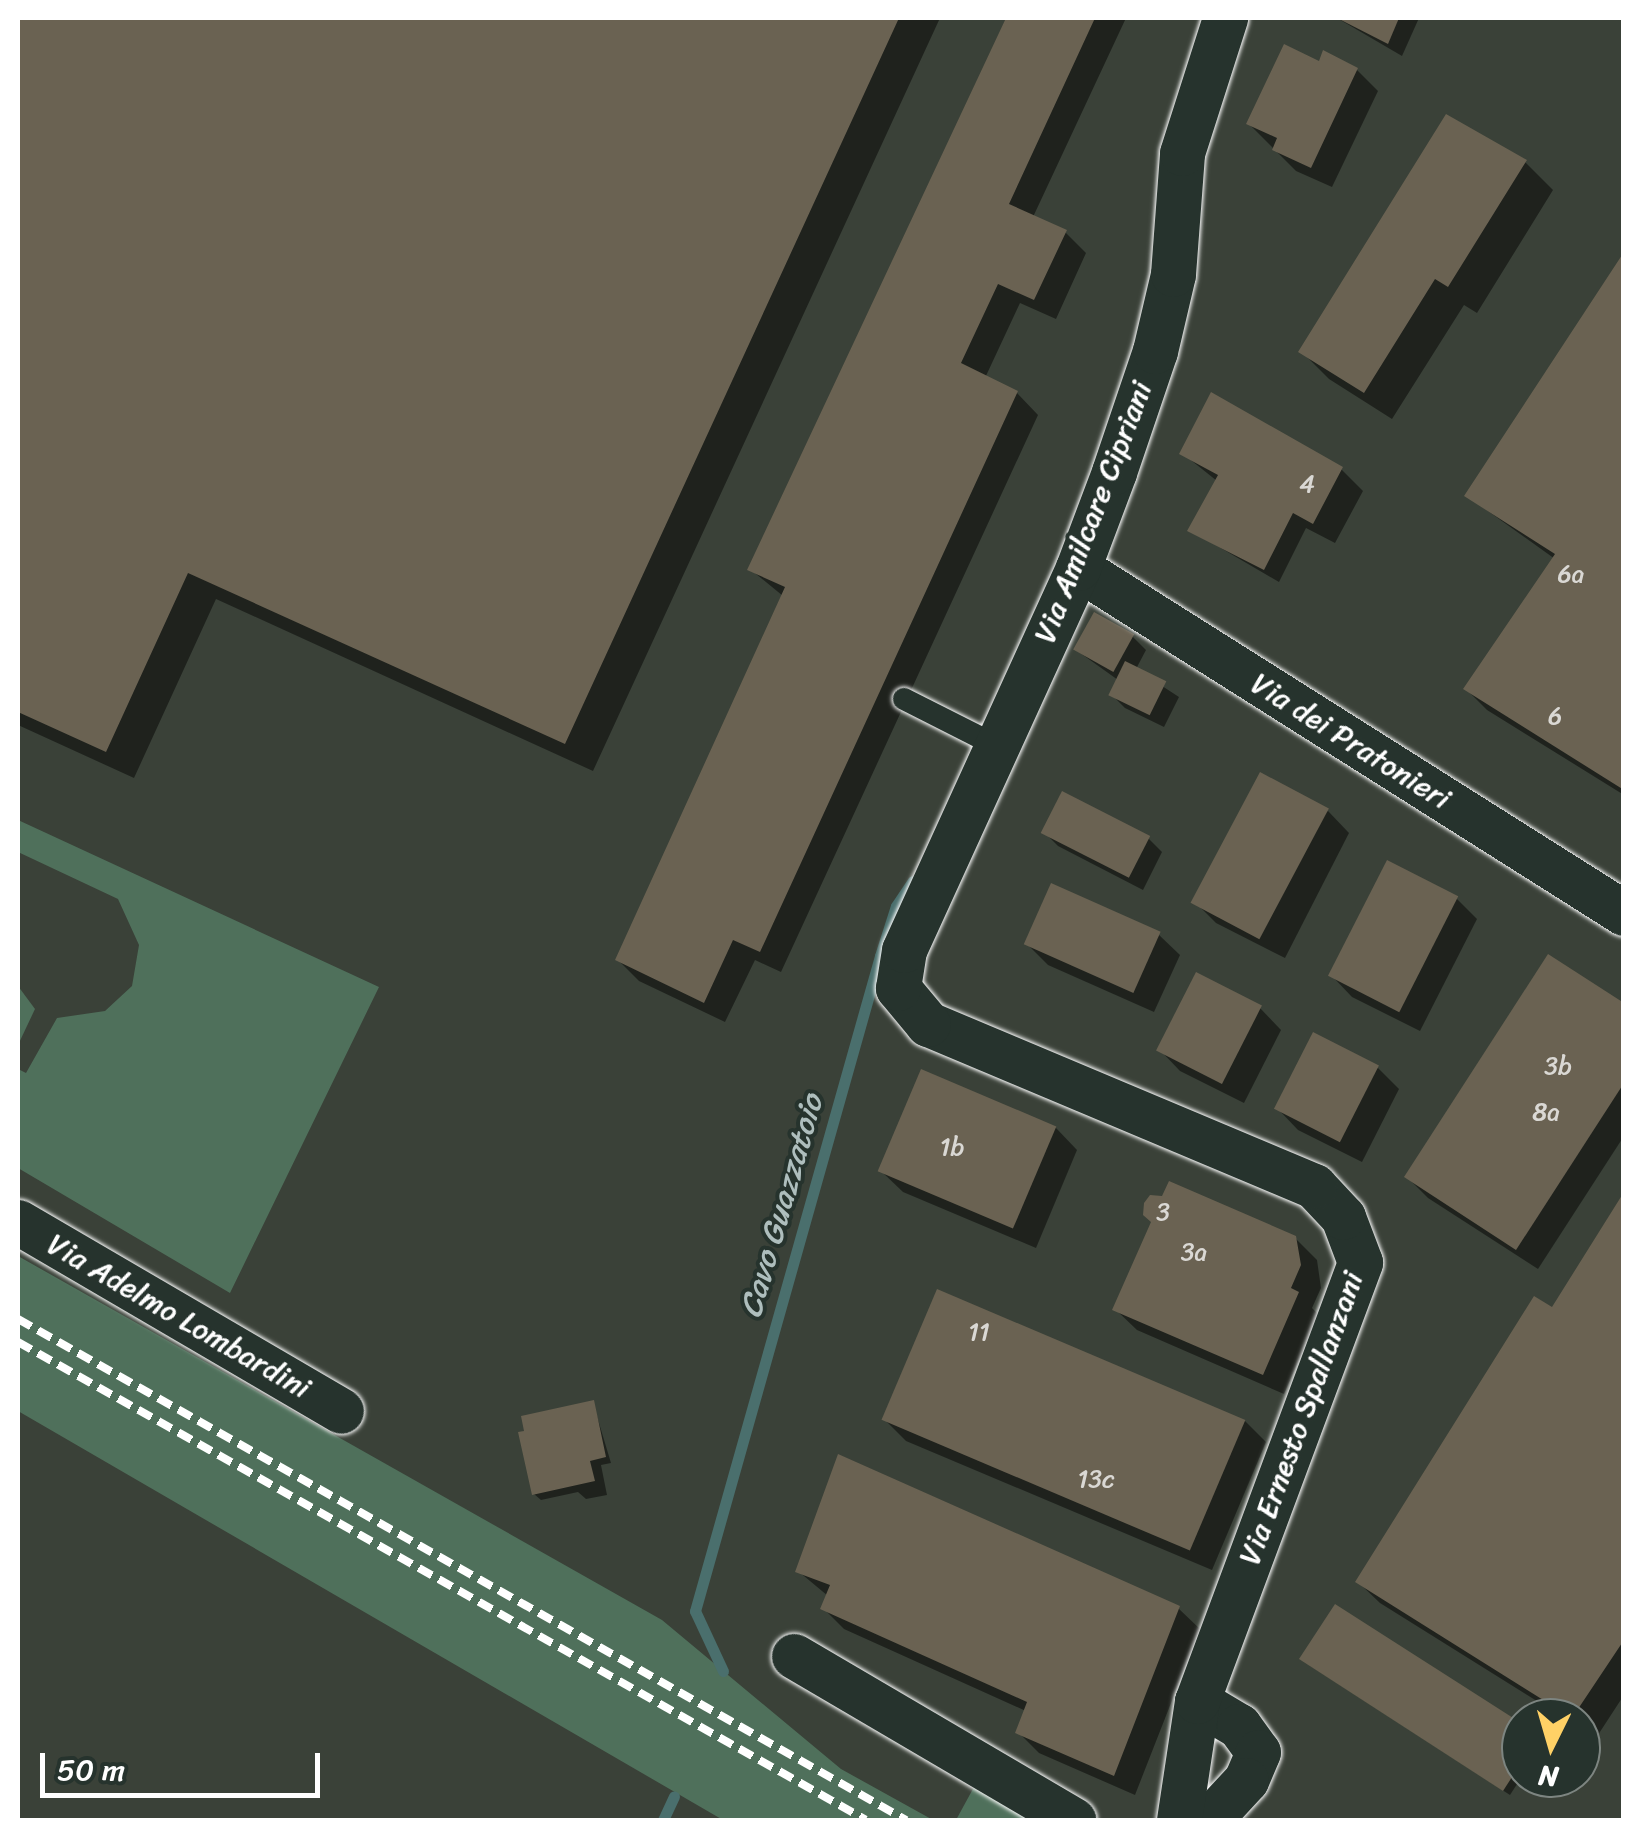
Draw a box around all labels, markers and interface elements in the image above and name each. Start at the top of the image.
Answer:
street label: Via Amilcare Cipriani [1027,377,1159,647]
house number: 4 [1299,469,1315,499]
house number: 6a [1558,559,1584,589]
street label: Via dei Pratonieri [1244,665,1458,817]
house number: 6 [1548,701,1562,731]
house number: 3b [1544,1051,1572,1081]
water label: Cavo Guazzatoio [732,1091,832,1321]
house number: 8a [1532,1097,1560,1127]
house number: 1b [940,1132,964,1162]
house number: 3 [1156,1197,1170,1227]
street label: Via Adelmo Lombardini [41,1226,317,1406]
house number: 3a [1181,1237,1207,1267]
street label: Via Ernesto Spallanzani [1231,1266,1371,1570]
house number: 11 [968,1317,990,1347]
house number: 13c [1078,1464,1114,1494]
north arrow [1501,1698,1601,1798]
scale bar [45,1733,325,1795]
text: 50 m [57,1743,125,1797]
text: N [1537,1751,1560,1802]

